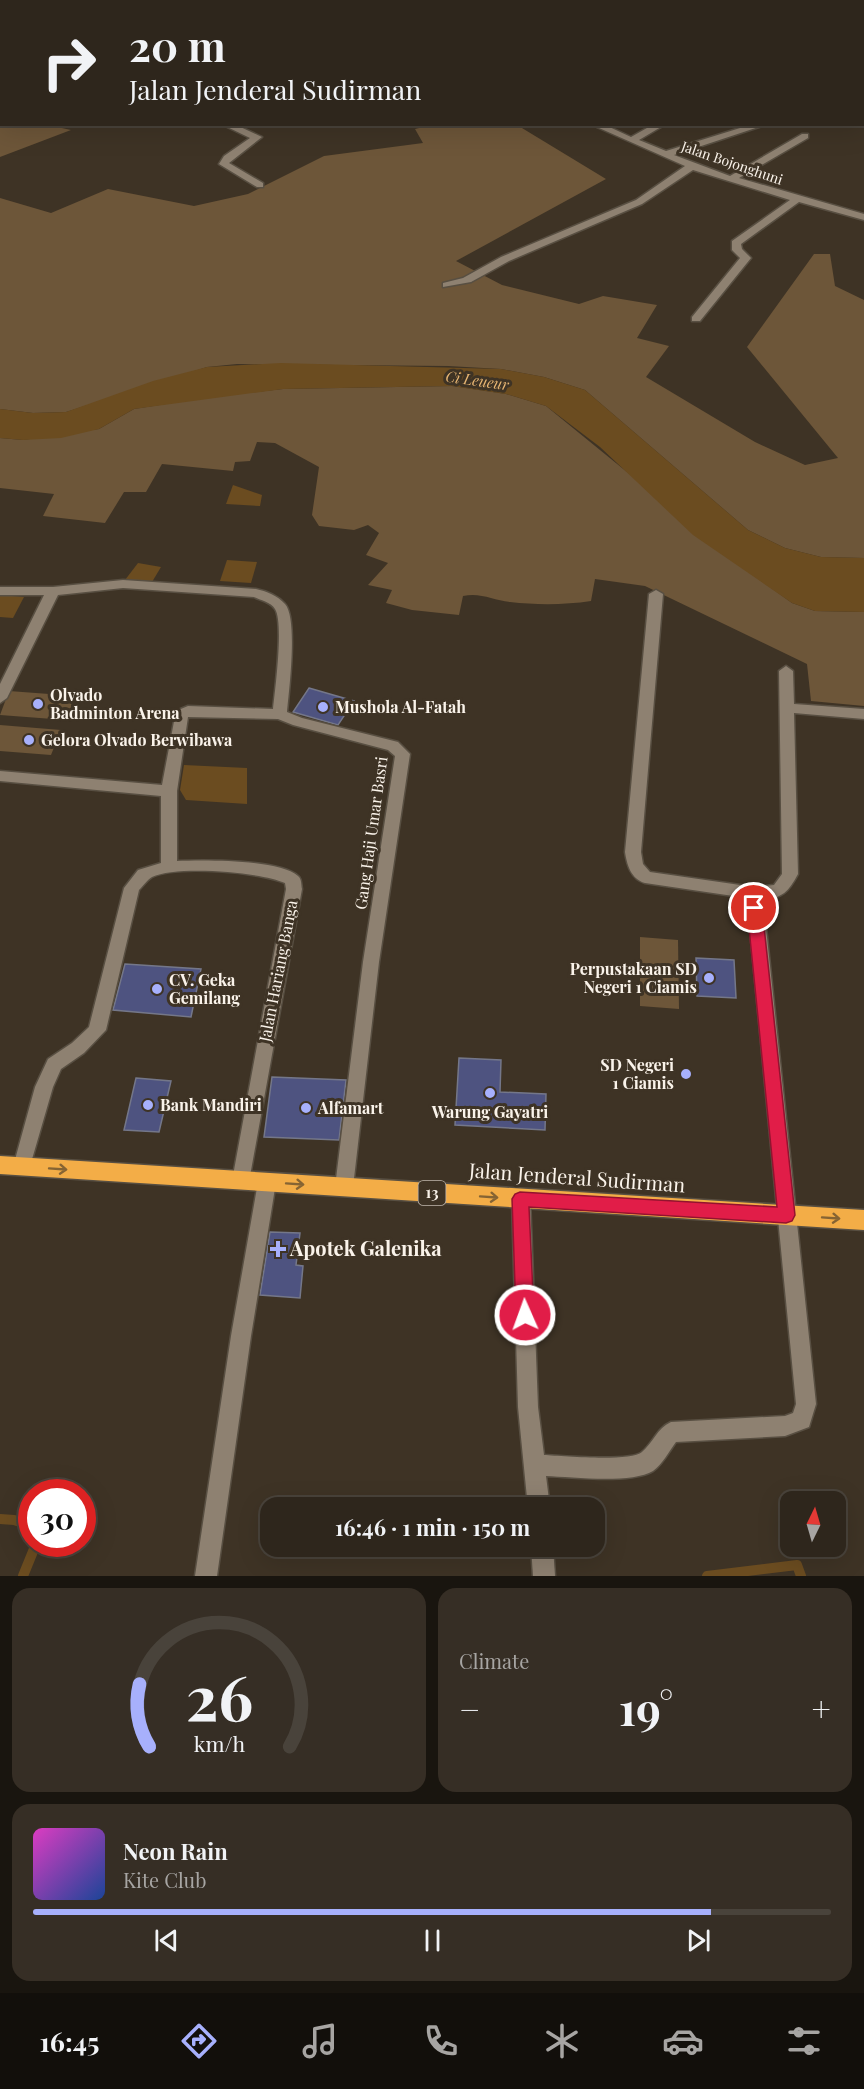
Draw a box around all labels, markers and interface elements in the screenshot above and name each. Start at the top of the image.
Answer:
text: 20 m [129,17,226,73]
icon: right [30,24,108,102]
text: Jalan Jenderal Sudirman [129,71,421,107]
street label: Jalan Bojonghuni [678,136,786,189]
water label: Ci Leueur [444,366,511,394]
place label: Olvado Badminton Arena [50,684,180,723]
place label: Mushola Al-Fatah [335,696,466,717]
marker: Olvado Badminton Arena [31,697,45,711]
marker: Mushola Al-Fatah [316,700,330,714]
place label: Gelora Olvado Berwibawa [41,729,233,750]
marker: Gelora Olvado Berwibawa [22,733,36,747]
street label: Gang Haji Umar Basri [349,755,392,911]
pin [728,882,779,933]
icon: arrive [737,891,770,924]
street label: Jalan Hariang Banga [253,898,302,1045]
place label: Perpustakaan SD Negeri 1 Ciamis [570,958,697,997]
place label: CV. Geka Gemilang [169,969,240,1008]
marker: Perpustakaan SD Negeri 1 Ciamis [702,971,716,985]
marker: CV. Geka Gemilang [150,982,164,996]
place label: SD Negeri 1 Ciamis [600,1054,674,1093]
marker: SD Negeri 1 Ciamis [679,1067,693,1081]
marker: Warung Gayatri [483,1086,497,1100]
place label: Bank Mandiri [160,1094,262,1115]
place label: Alfamart [317,1097,384,1118]
marker: Bank Mandiri [141,1098,155,1112]
marker: Alfamart [299,1101,313,1115]
place label: Warung Gayatri [431,1101,548,1122]
street label: Jalan Jenderal Sudirman [467,1155,686,1198]
one-way arrow [48,1164,68,1175]
one-way arrow [284,1179,304,1190]
road number: 13 [418,1181,446,1205]
one-way arrow [479,1192,499,1203]
one-way arrow [820,1213,840,1224]
place label: Apotek Galenika [289,1234,442,1261]
marker: Apotek Galenika [271,1242,285,1256]
position arrow [493,1283,557,1347]
speed limit sign: 30 [18,1479,96,1557]
north arrow [780,1491,846,1557]
map controls [780,1491,846,1557]
text: 16:46 · 1 min · 150 m [335,1512,530,1542]
text: Climate [459,1647,529,1674]
text: 26 [185,1653,253,1737]
text: 19° [619,1677,673,1737]
text: − [459,1686,480,1730]
text: + [812,1686,831,1730]
text: km/h [193,1729,245,1757]
text: Neon Rain [123,1836,228,1866]
text: Kite Club [123,1866,207,1893]
icon: previous [150,1924,183,1957]
icon: pause [416,1924,449,1957]
icon: next [682,1924,715,1957]
icon: directions [178,2020,220,2062]
icon: music [299,2020,341,2062]
icon: phone [420,2020,462,2062]
icon: climate [541,2020,583,2062]
icon: car [662,2020,704,2062]
icon: filters [783,2020,825,2062]
text: 16:45 [39,2023,99,2059]

